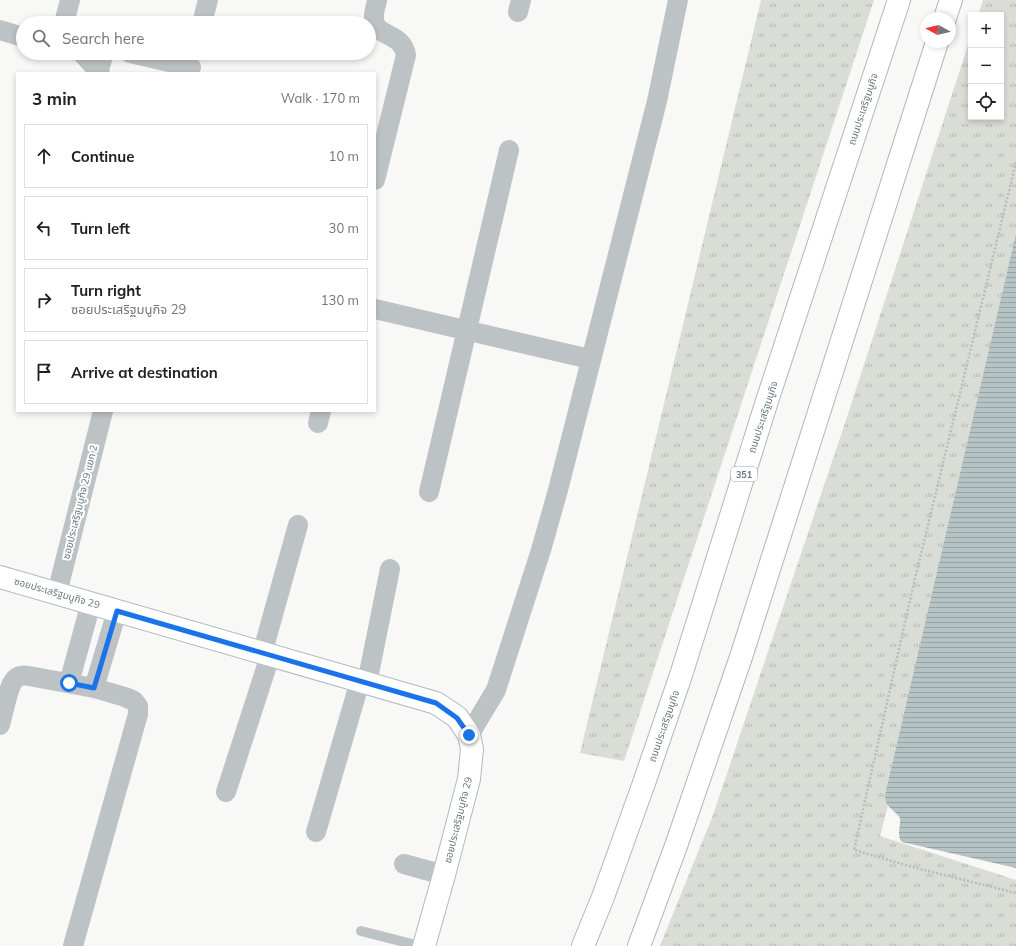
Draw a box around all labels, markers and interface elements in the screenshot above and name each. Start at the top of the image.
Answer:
north arrow [920,12,956,48]
map controls [968,12,1004,120]
button: + [968,12,1004,48]
search box [16,16,376,60]
icon: search [30,27,52,49]
text: Search here [62,29,144,48]
button: − [968,48,1004,84]
street label: ถนนประเสริฐมนูกิจ [845,71,881,147]
button: locate [968,84,1004,120]
text: 3 min [32,88,77,109]
text: Walk · 170 m [281,90,360,106]
icon: ahead [33,145,55,167]
text: Continue [71,147,134,166]
text: 10 m [329,148,359,164]
icon: left [33,217,55,239]
text: Turn left [71,219,130,238]
text: 30 m [329,220,359,236]
text: Turn right [71,281,141,300]
icon: right [33,289,55,311]
text: 130 m [321,292,359,308]
text: ซอยประเสริฐมนูกิจ 29 [71,301,186,317]
icon: arrive [33,361,55,383]
text: Arrive at destination [71,363,218,382]
street label: ถนนประเสริฐมนูกิจ [745,379,781,455]
street label: ซอยประเสริฐมนูกิจ 29 แยก 2 [60,444,100,560]
road number: 351 [731,467,757,481]
street label: ซอยประเสริฐมนูกิจ 29 [13,575,101,611]
route start [60,674,78,692]
street label: ถนนประเสริฐมนูกิจ [646,688,682,764]
route end [460,726,478,744]
street label: ซอยประเสริฐมนูกิจ 29 [441,775,475,865]

